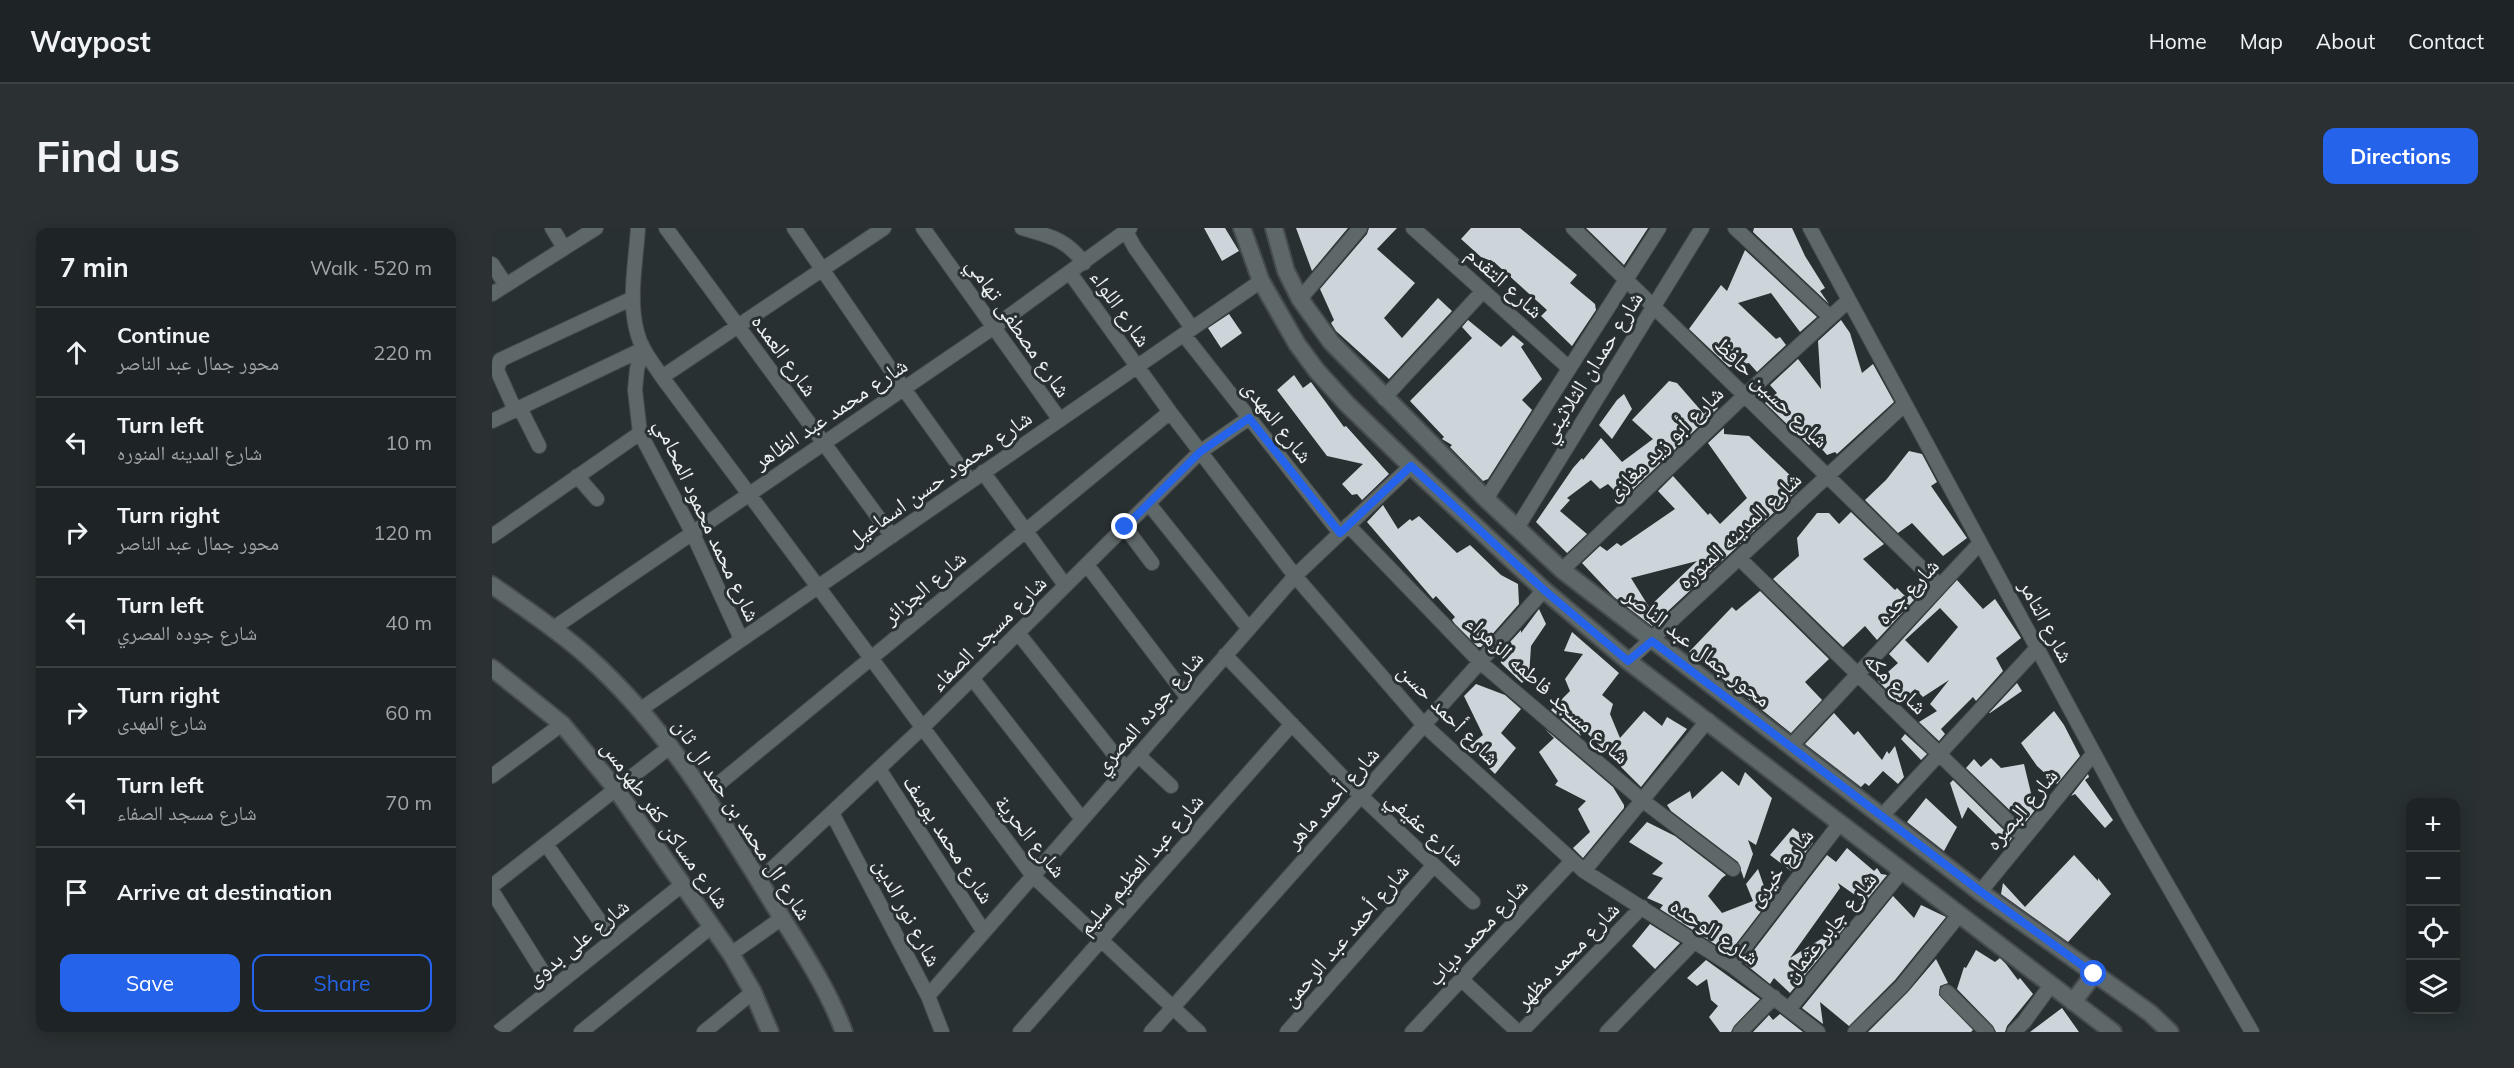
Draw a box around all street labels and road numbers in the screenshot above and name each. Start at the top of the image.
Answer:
street label: شارع التقدم [1460,240,1550,325]
street label: شارع مصطفى تهامي [957,252,1078,404]
street label: شارع اللواء [1084,264,1158,352]
street label: شارع حمدان الثلاثيني [1533,286,1652,450]
street label: شارع العمده [746,308,824,402]
street label: شارع حسين حافظ [1709,330,1835,454]
street label: شارع محمد عبد الظاهر [746,351,913,476]
street label: شارع المهدى [1237,373,1319,469]
street label: شارع أبو زيد مغازى [1599,379,1729,507]
street label: شارع محمود حسن اسماعيل [841,403,1037,553]
street label: شارع محمد محمود المحامي [645,414,767,627]
street label: شارع المدينه المنوره [1671,465,1807,595]
street label: شارع الجزائر [875,544,972,631]
street label: شارع جده [1869,552,1945,630]
street label: شارع مسجد الصفاء [924,569,1052,697]
street label: شارع التامر [2013,574,2080,667]
street label: محور جمال عبد الناصر [1618,580,1777,713]
street label: شارع مسجد فاطمه الزهراء [1460,608,1636,770]
street label: شارع جوده المصري [1087,645,1212,782]
street label: شارع مكه [1858,646,1934,720]
street label: شارع أحمد حسن [1392,657,1506,771]
street label: شارع ال محمد بن حمد ال ثان [667,713,819,925]
street label: شارع مساكن كفر طهرمس [595,734,737,914]
street label: شارع أحمد ماهر [1278,740,1385,855]
street label: شارع البصره [1978,762,2064,856]
street label: شارع محمد يوسف [897,769,1001,909]
street label: شارع عفيفي [1378,784,1472,875]
street label: شارع عبد العظيم سليم [1071,787,1210,941]
street label: شارع الحرية [989,789,1073,883]
street label: شارع خيرى [1741,822,1819,912]
street label: شارع نور الدين [868,853,948,971]
street label: شارع أحمد عبد الرحمن [1275,858,1415,1012]
street label: شارع جابر عثمان [1776,866,1882,988]
street label: شارع محمد دياب [1420,872,1534,992]
street label: شارع الوحده [1665,891,1765,971]
street label: شارع على بدوى [520,892,634,992]
street label: شارع محمد مظهر [1508,895,1625,1015]

